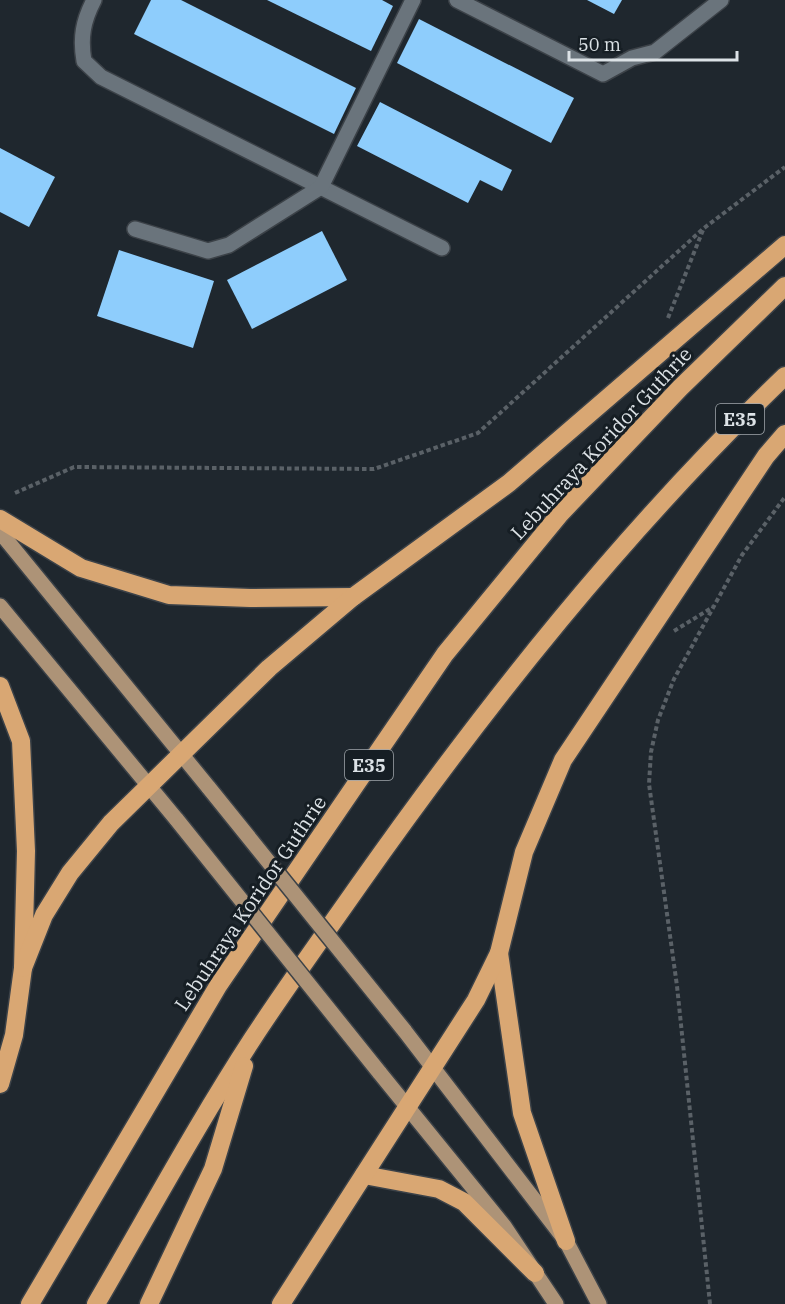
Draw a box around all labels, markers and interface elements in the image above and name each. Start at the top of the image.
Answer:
scale bar [569,24,737,62]
text: 50 m [578,33,621,56]
street label: Lebuhraya Koridor Guthrie [504,341,698,545]
road number: E35 [716,404,764,434]
road number: E35 [345,750,393,780]
street label: Lebuhraya Koridor Guthrie [168,790,332,1016]

